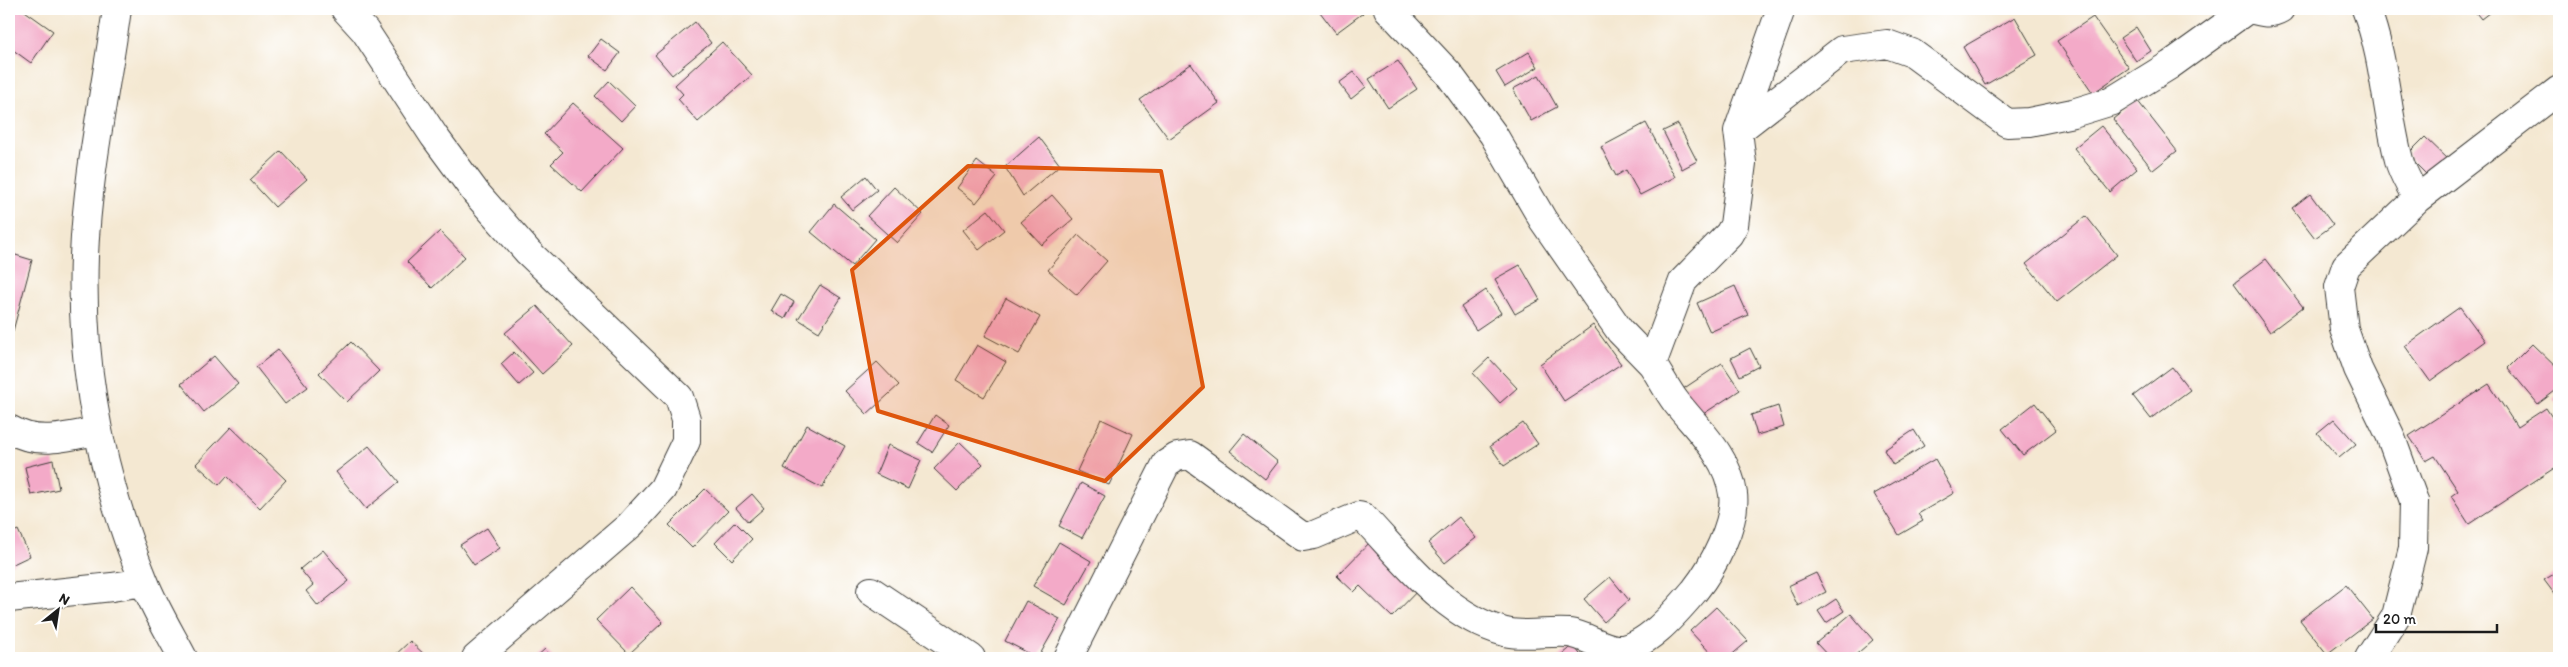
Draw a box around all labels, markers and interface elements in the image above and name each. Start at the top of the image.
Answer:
north arrow [32,584,82,634]
text: N [56,589,73,609]
scale bar [2376,602,2497,634]
text: 20 m [2383,610,2417,628]

